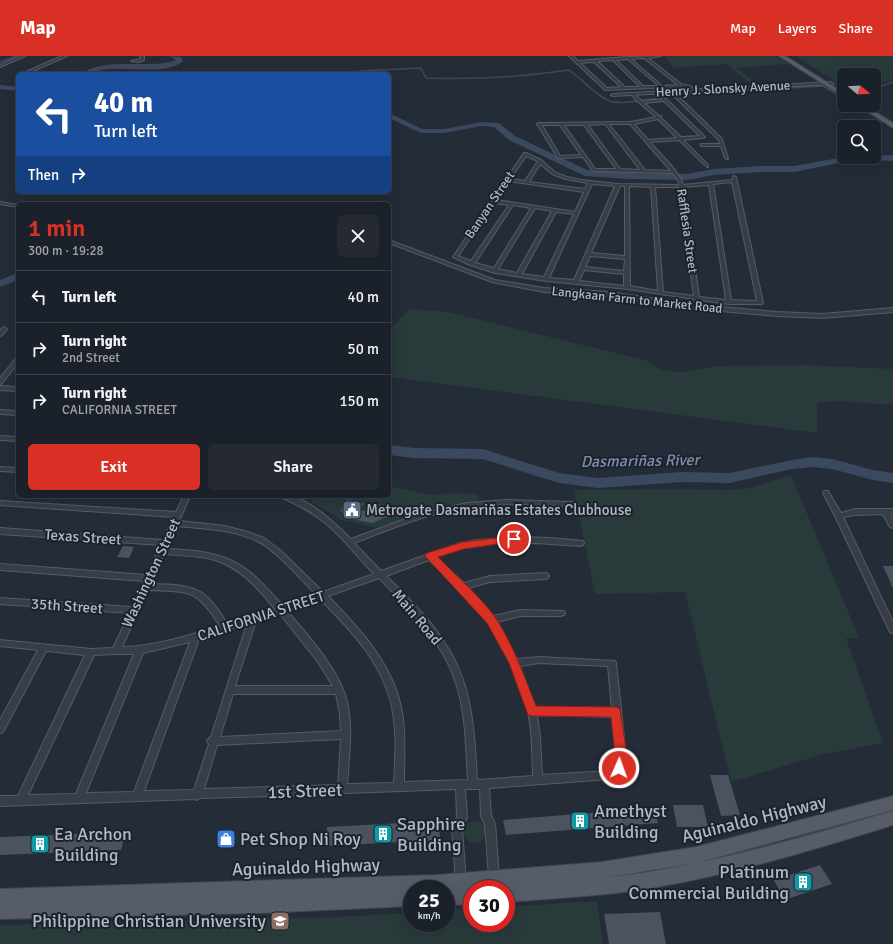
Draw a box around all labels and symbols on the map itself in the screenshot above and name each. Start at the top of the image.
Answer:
north arrow [837,68,881,112]
street label: Henry J. Slonsky Avenue [655,77,791,101]
street label: Banyan Street [462,168,519,242]
street label: Rafflesia Street [673,188,701,275]
street label: Langkaan Farm to Market Road [551,283,723,317]
water label: Dasmariñas River [580,450,702,472]
public building icon: Metrogate Dasmariñas Estates Clubhouse [341,499,363,521]
place label: Metrogate Dasmariñas Estates Clubhouse [366,501,632,519]
street label: Washington Street [118,516,184,630]
pin [497,522,531,556]
street label: Texas Street [44,525,122,549]
street label: Main Road [388,585,446,649]
street label: CALIFORNIA STREET [195,587,327,645]
street label: 35th Street [30,595,104,617]
position arrow [598,747,640,789]
street label: 1st Street [267,779,343,803]
street label: Aguinaldo Highway [679,790,829,848]
place label: Amethyst Building [594,800,667,843]
building icon: Amethyst Building [569,810,591,832]
place label: Sapphire Building [397,813,465,856]
place label: Ea Archon Building [54,823,132,866]
building icon: Sapphire Building [372,823,394,845]
shop icon: Pet Shop Ni Roy [215,828,237,850]
place label: Pet Shop Ni Roy [240,828,361,850]
building icon: Ea Archon Building [29,833,51,855]
street label: Aguinaldo Highway [232,853,381,881]
place label: Platinum Commercial Building [629,861,789,904]
building icon: Platinum Commercial Building [792,871,814,893]
speed limit sign: 30 [463,880,515,932]
place label: Philippine Christian University [32,910,267,932]
school or university icon: Philippine Christian University [269,910,291,932]

